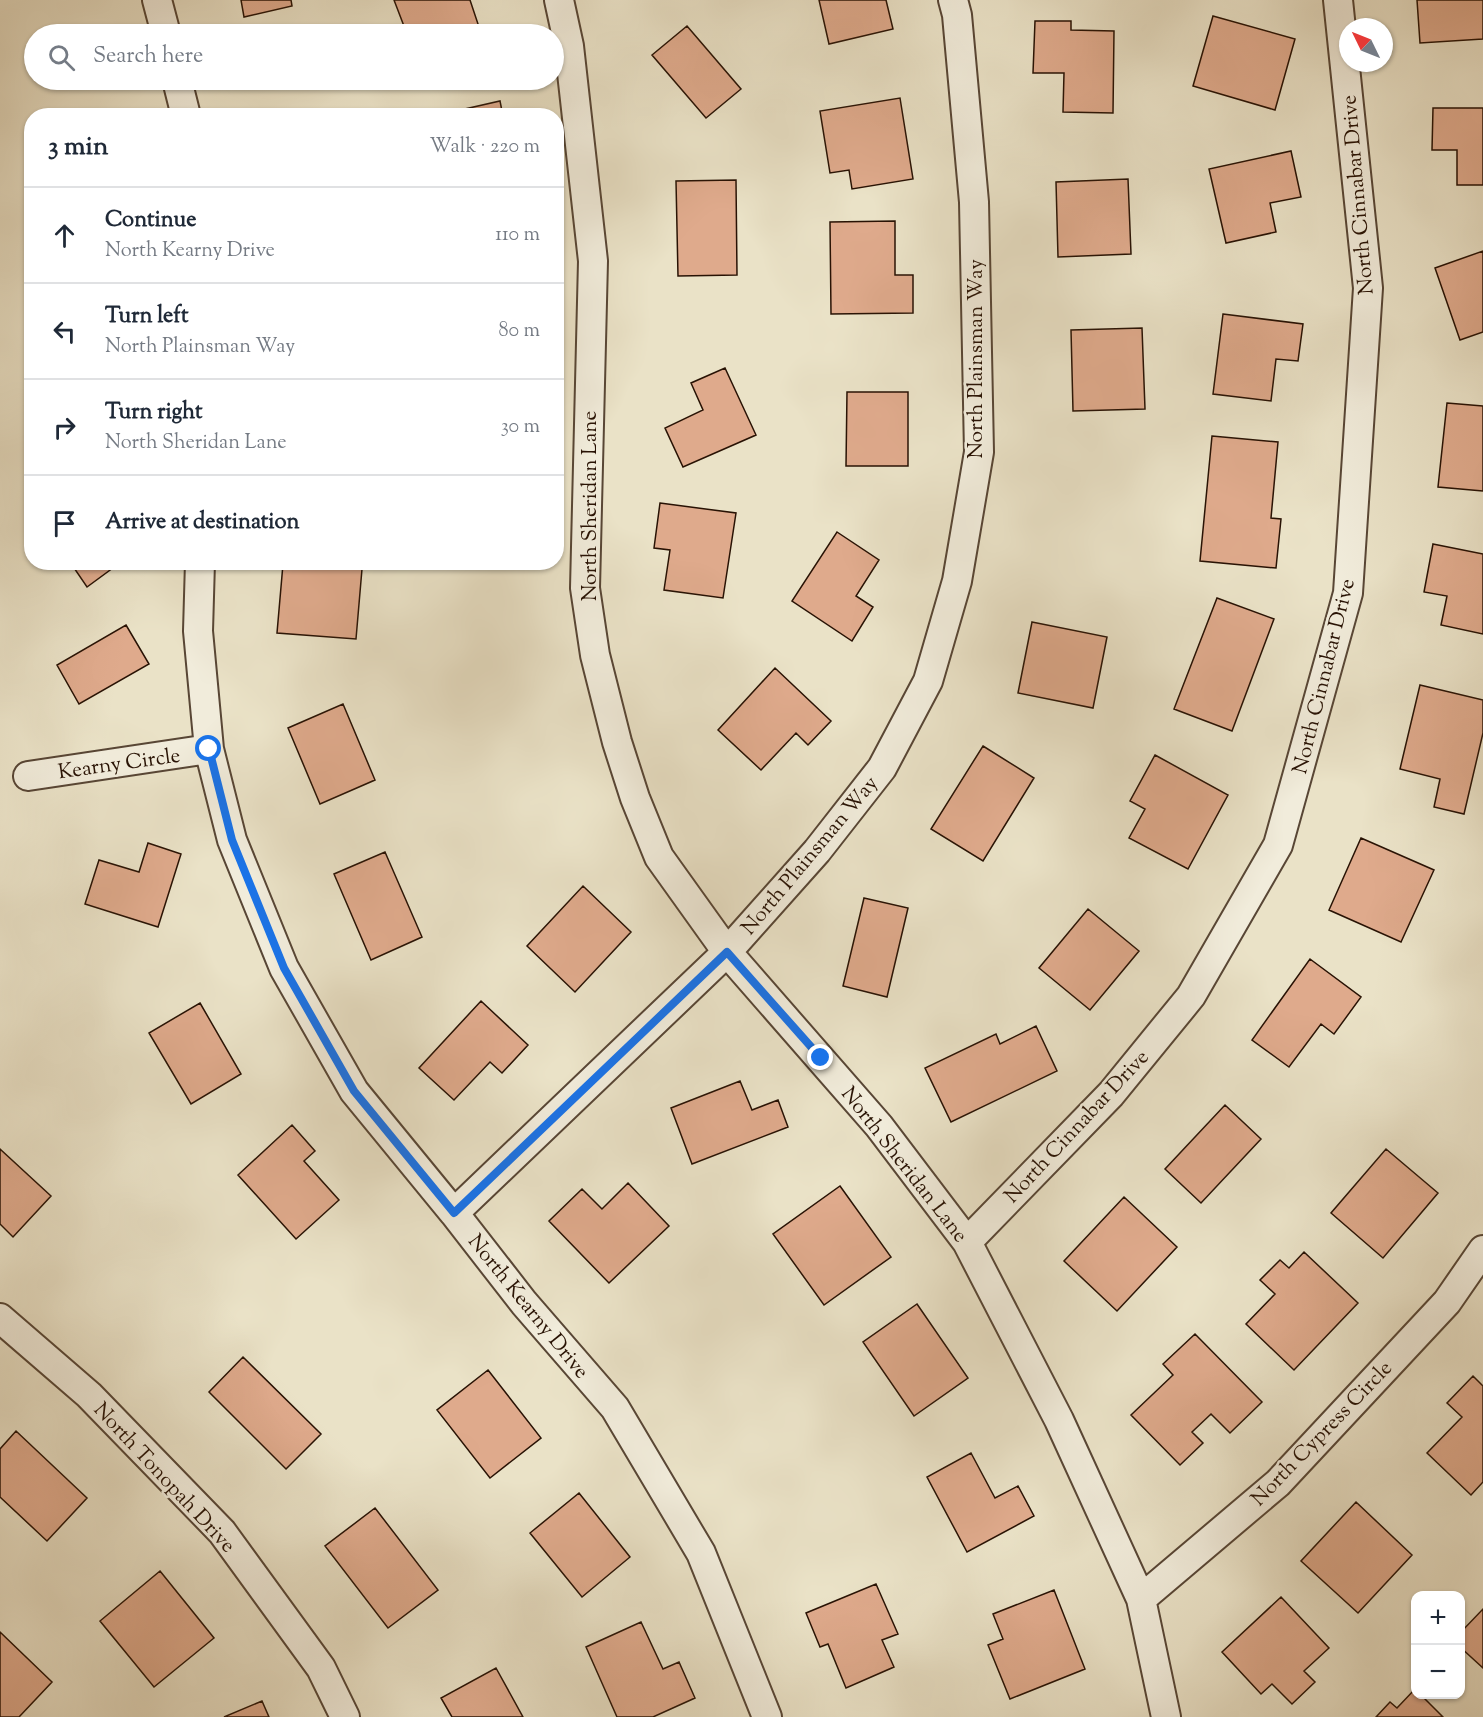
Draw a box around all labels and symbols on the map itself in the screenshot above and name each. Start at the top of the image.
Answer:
north arrow [1339,18,1393,72]
street label: North Cinnabar Drive [1335,94,1383,296]
street label: North Plainsman Way [962,259,992,459]
street label: North Sheridan Lane [576,411,606,601]
street label: North Cinnabar Drive [1286,576,1364,777]
route start [195,735,221,761]
street label: Kearny Circle [56,742,182,788]
street label: North Plainsman Way [735,770,887,942]
route end [807,1044,833,1070]
street label: North Cinnabar Drive [998,1044,1157,1211]
street label: North Sheridan Lane [833,1081,974,1250]
street label: North Kearny Drive [460,1228,595,1386]
street label: North Cypress Circle [1245,1355,1400,1514]
street label: North Tonopah Drive [86,1396,241,1560]

